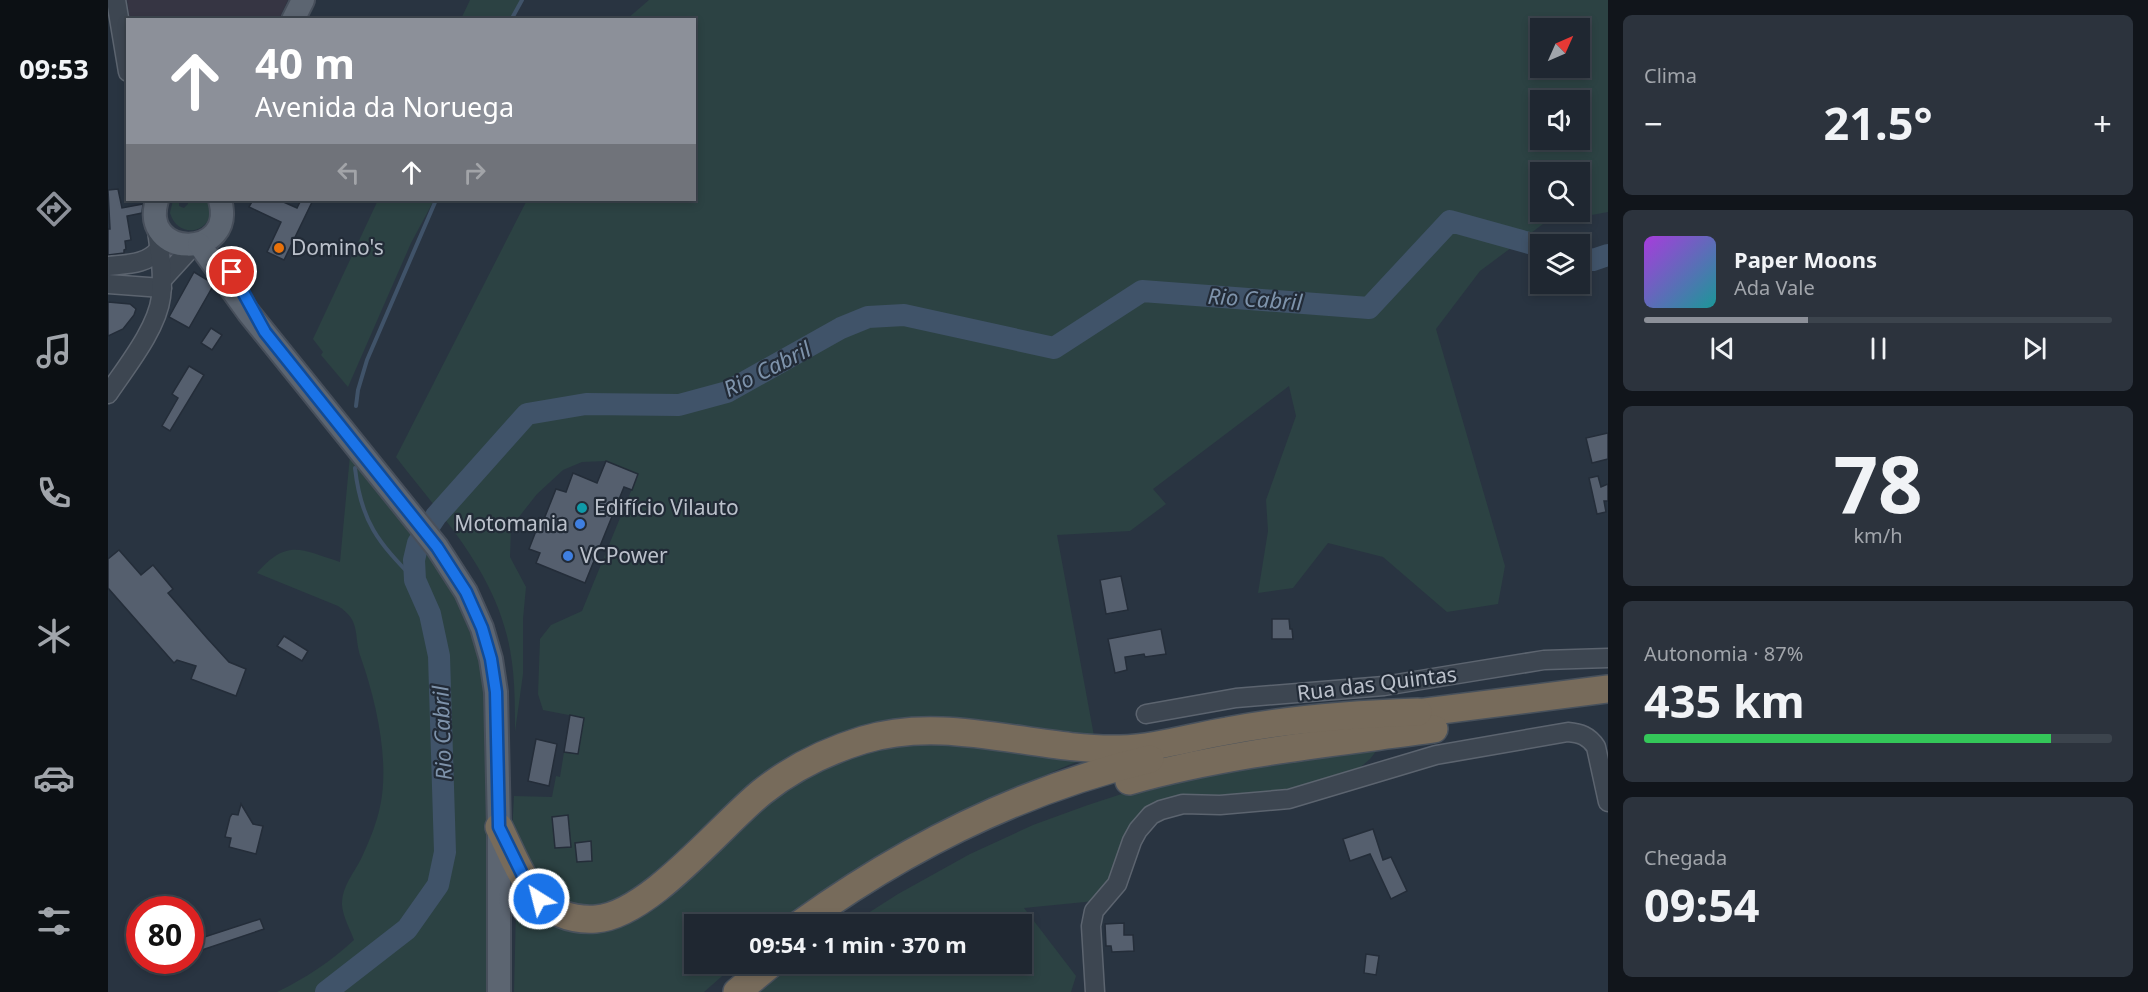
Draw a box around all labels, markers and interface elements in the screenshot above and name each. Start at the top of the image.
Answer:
north arrow [1530,18,1590,78]
map controls [1530,18,1590,294]
text: 40 m [255,34,355,91]
icon: ahead [156,42,234,120]
text: 09:53 [19,50,89,87]
text: Clima [1644,62,1697,89]
text: Avenida da Noruega [255,88,514,125]
button: sound [1530,90,1590,150]
text: 21.5° [1824,92,1932,153]
text: − [1644,101,1663,146]
text: + [2093,101,2112,146]
icon: left [332,156,365,189]
icon: ahead [395,156,428,189]
icon: right [458,156,491,189]
button: search [1530,162,1590,222]
icon: directions [33,188,75,230]
place label: Domino's [291,233,384,261]
button: layers [1530,234,1590,294]
marker: Domino's [272,241,286,255]
text: Paper Moons [1734,244,1877,274]
pin [206,246,257,297]
icon: arrive [215,255,248,288]
text: Ada Vale [1734,274,1815,301]
water label: Rio Cabril [1207,280,1305,316]
icon: music [33,330,75,372]
icon: previous [1706,332,1739,365]
icon: pause [1862,332,1895,365]
icon: next [2018,332,2051,365]
water label: Rio Cabril [718,333,817,403]
text: 78 [1833,430,1923,536]
icon: phone [33,472,75,514]
place label: Edifício Vilauto [594,493,739,521]
marker: Edifício Vilauto [575,501,589,515]
place label: Motomania [454,509,568,537]
marker: Motomania [573,517,587,531]
text: km/h [1853,522,1903,549]
place label: VCPower [580,541,668,569]
marker: VCPower [561,549,575,563]
icon: climate [33,615,75,657]
text: Autonomia · 87% [1644,640,1803,667]
street label: Rua das Quintas [1295,659,1458,707]
text: 435 km [1644,670,1805,731]
water label: Rio Cabril [424,684,458,781]
icon: car [33,757,75,799]
text: Chegada [1644,844,1727,871]
position arrow [507,867,571,931]
text: 09:54 [1644,874,1760,935]
speed limit sign: 80 [126,896,204,974]
icon: filters [33,900,75,942]
text: 09:54 · 1 min · 370 m [749,929,967,959]

